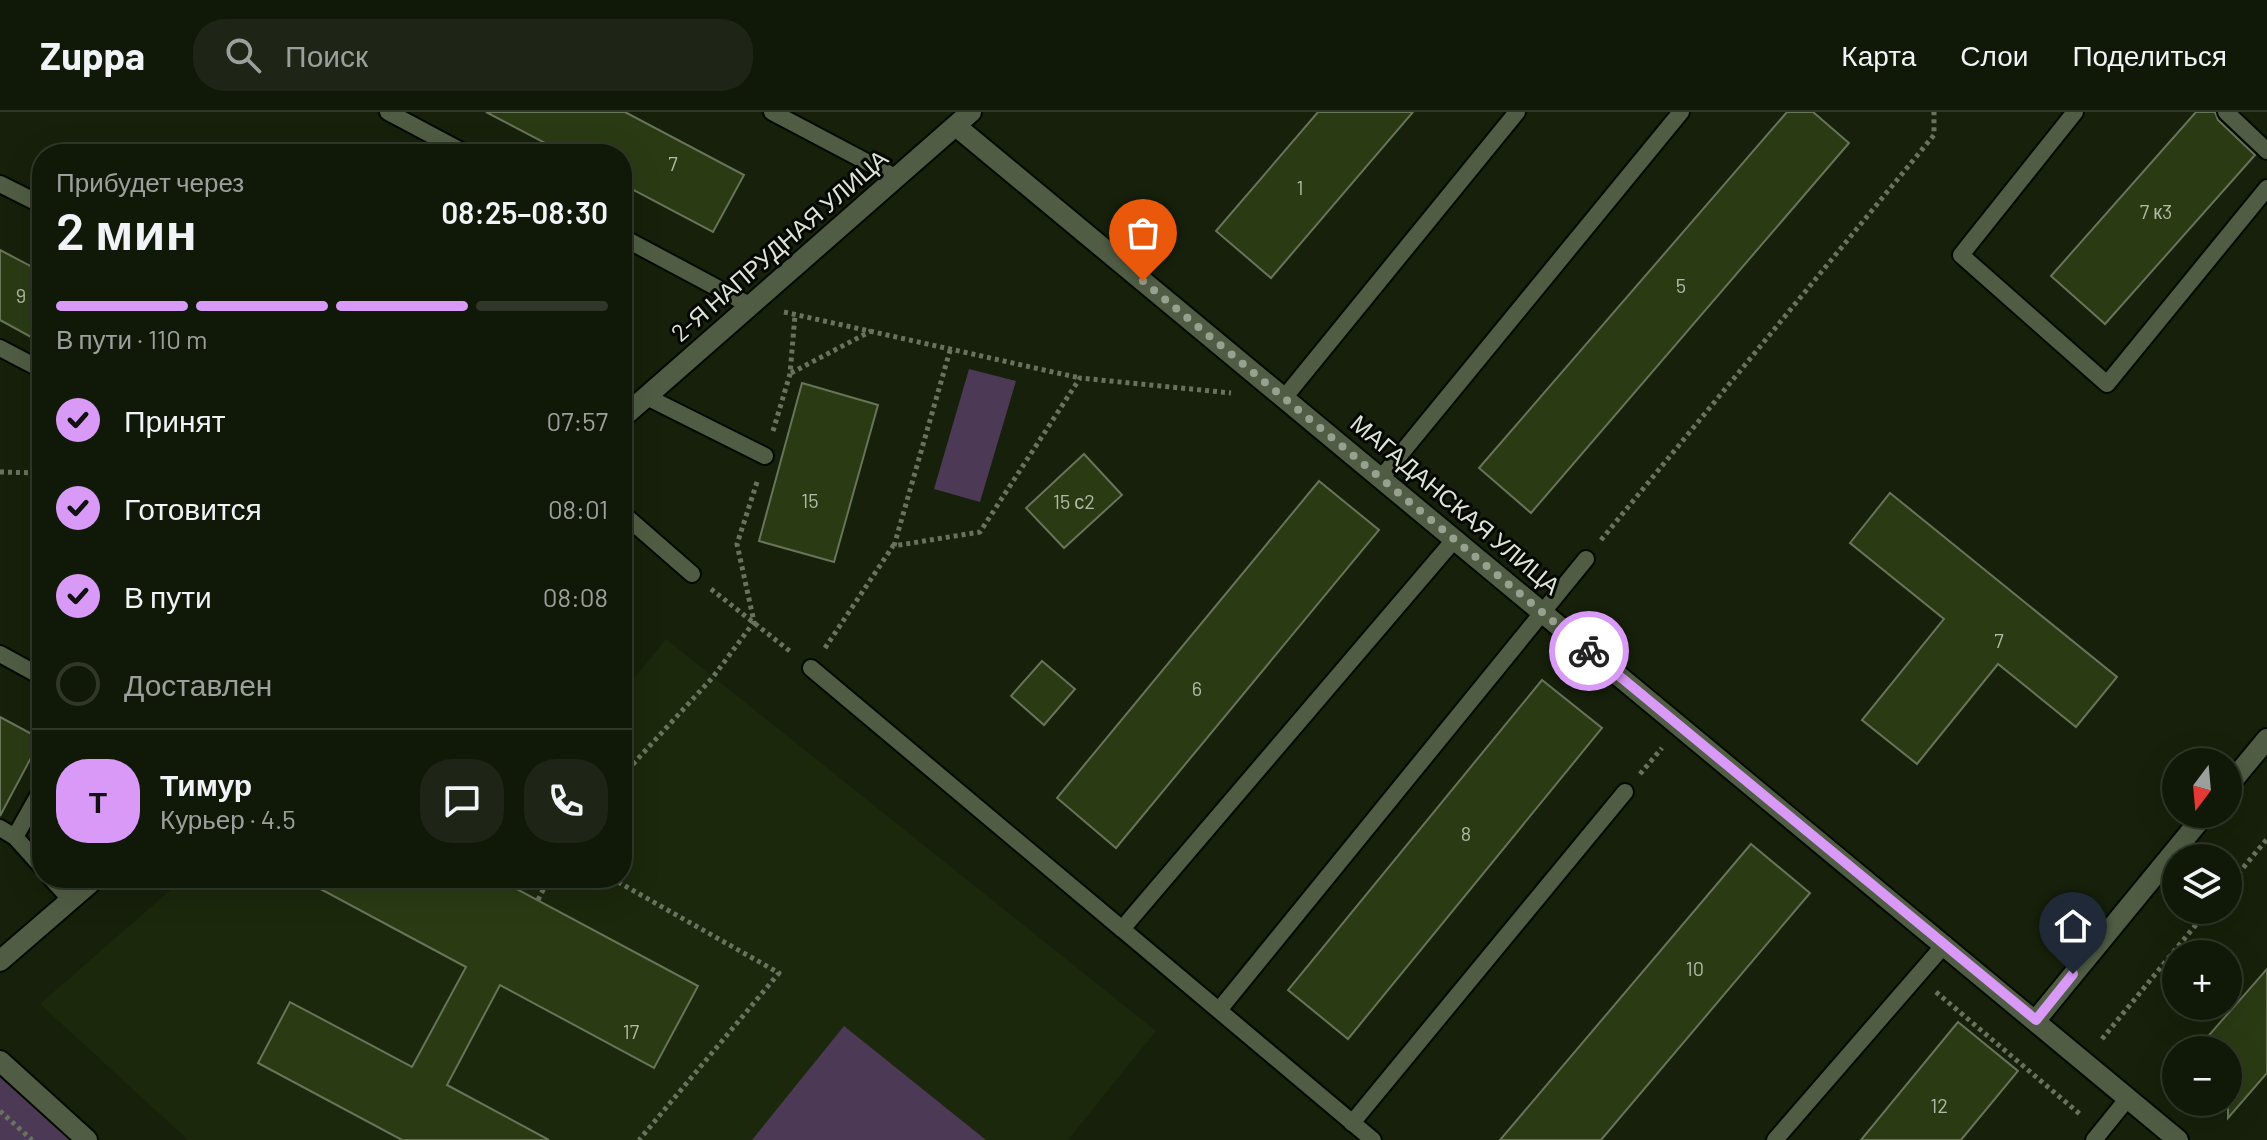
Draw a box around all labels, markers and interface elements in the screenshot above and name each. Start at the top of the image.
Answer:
search box [193,19,753,91]
text: Zuppa [40,32,145,78]
icon: search [221,33,265,77]
text: Поиск [285,37,368,73]
text: Карта [1841,38,1916,72]
text: Слои [1960,38,2028,72]
text: Поделиться [2072,38,2227,72]
street label: 2-Я НАПРУДНАЯ УЛИЦА [665,143,893,347]
house number: 7 [668,151,678,175]
text: Прибудет через [56,166,244,197]
house number: 1 [1297,175,1304,199]
text: 08:25–08:30 [441,194,608,230]
text: 2 мин [56,198,197,260]
pin [1109,199,1177,281]
house number: 7 к3 [2140,199,2172,223]
icon: bag [1121,211,1165,255]
house number: 5 [1676,273,1686,297]
house number: 9 [16,283,26,307]
text: В пути · 110 m [56,323,208,354]
icon: check [56,398,100,442]
text: Принят [124,402,226,438]
text: 07:57 [547,405,608,436]
street label: МАГАДАНСКАЯ УЛИЦА [1345,408,1567,600]
icon: check [56,486,100,530]
house number: 15 [801,488,819,512]
house number: 15 с2 [1053,489,1095,513]
text: Готовится [124,490,262,526]
text: 08:01 [548,493,608,524]
icon: check [56,574,100,618]
text: В пути [124,578,212,614]
text: 08:08 [543,581,608,612]
courier [1549,611,1629,691]
house number: 7 [1994,628,2004,652]
icon: bike [1567,629,1611,673]
text: Доставлен [124,666,272,702]
house number: 6 [1192,676,1202,700]
north arrow [2162,748,2242,828]
map controls [2162,748,2242,1116]
button: chat [420,759,504,843]
button: phone [524,759,608,843]
text: Тимур [160,766,252,802]
text: Т [89,783,107,819]
text: Курьер · 4.5 [160,803,296,834]
house number: 8 [1461,821,1471,845]
button: layers [2162,844,2242,924]
pin [2039,892,2107,974]
icon: home [2051,904,2095,948]
button: + [2162,940,2242,1020]
house number: 10 [1686,956,1704,980]
house number: 17 [623,1019,640,1043]
button: − [2162,1036,2242,1116]
house number: 12 [1930,1093,1948,1117]

